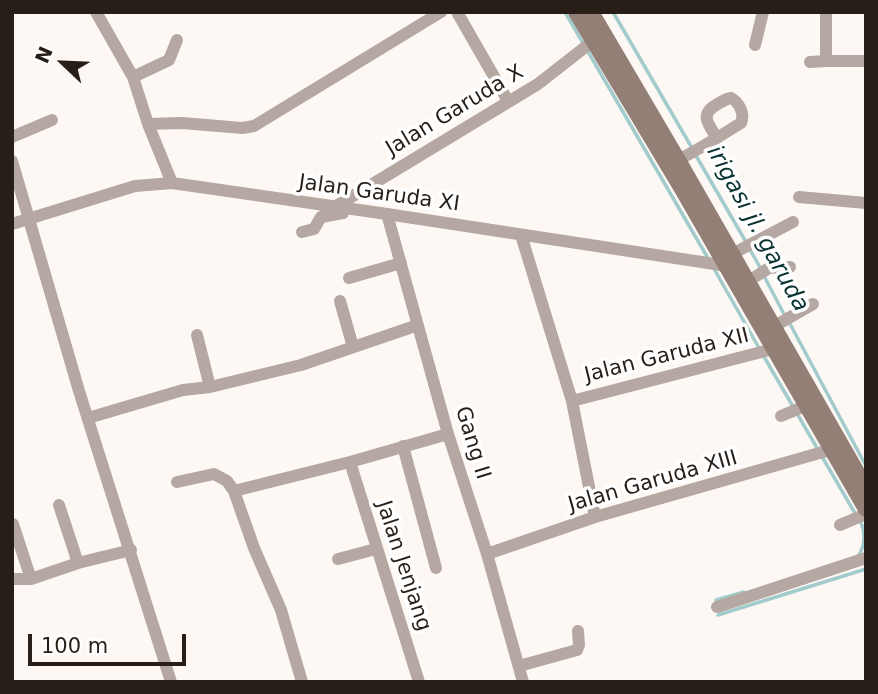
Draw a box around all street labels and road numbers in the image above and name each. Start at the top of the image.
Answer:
street label: Jalan Garuda X [382,60,528,162]
street label: Jalan Garuda XI [297,170,461,218]
street label: Jalan Garuda XII [582,323,752,389]
street label: Gang II [449,404,495,482]
street label: Jalan Garuda XIII [566,446,740,518]
street label: Jalan Jenjang [370,498,436,634]

